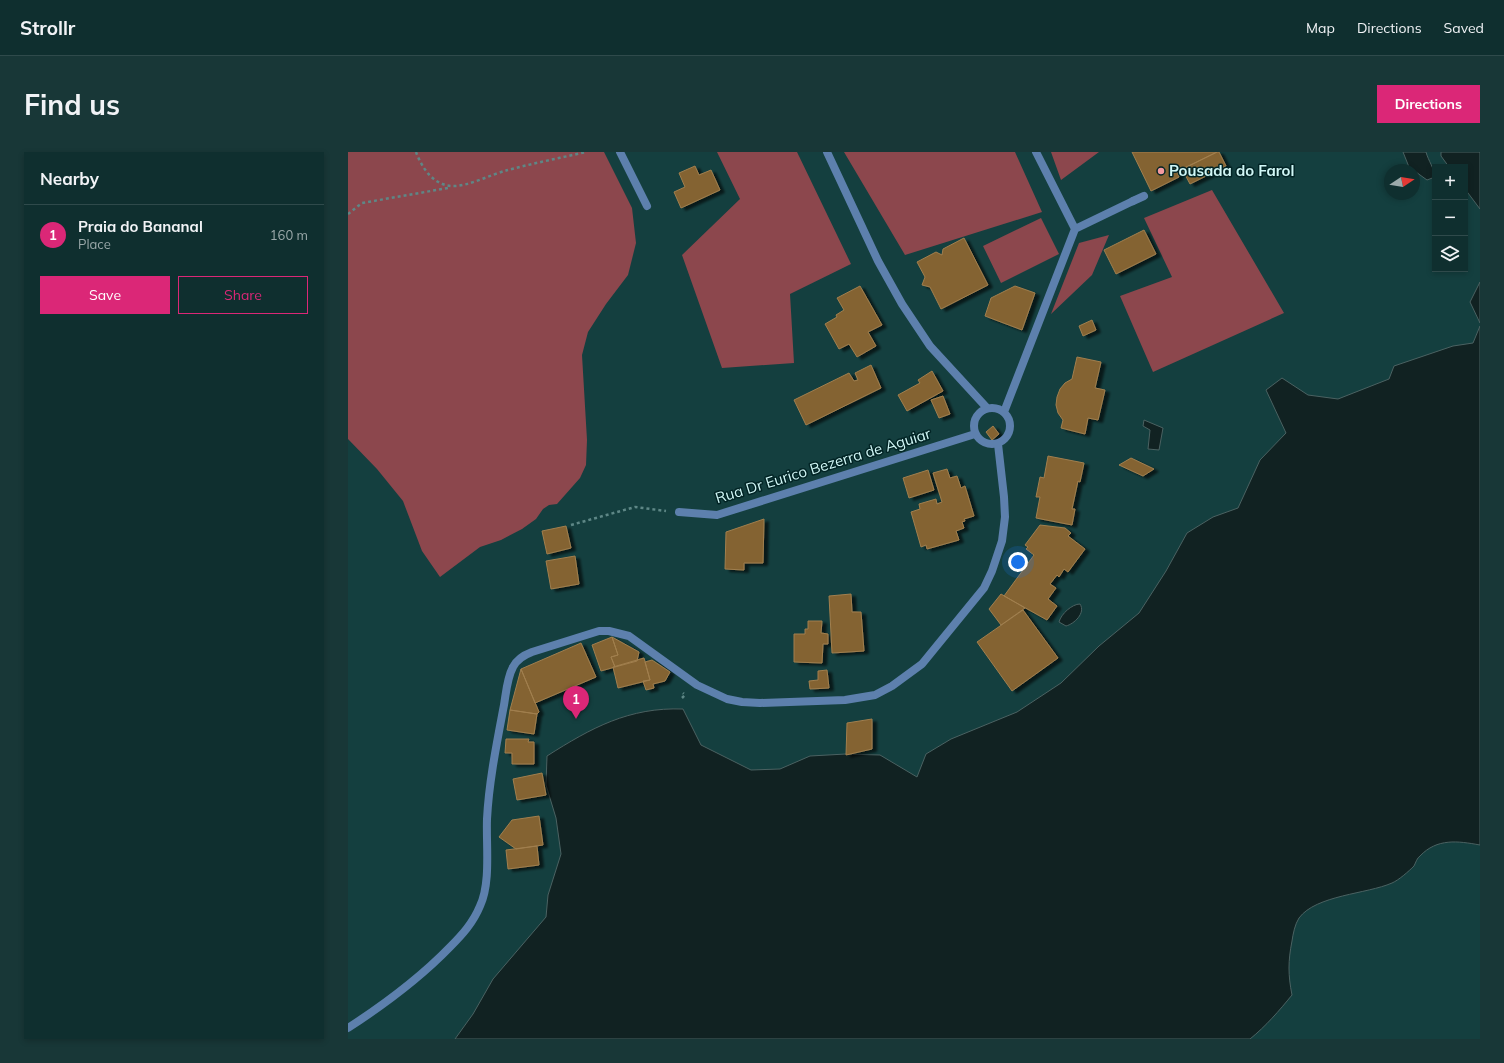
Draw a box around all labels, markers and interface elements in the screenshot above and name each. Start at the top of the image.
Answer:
text: Strollr [20,16,75,40]
text: Map [1306,19,1335,37]
text: Directions [1357,19,1422,37]
text: Saved [1444,19,1484,37]
button: Directions [1377,85,1480,123]
text: Find us [24,87,120,122]
place label: Pousada do Farol [1169,161,1294,180]
north arrow [1384,164,1420,200]
map controls [1432,164,1468,272]
button: + [1432,164,1468,200]
marker: Pousada do Farol [1156,166,1166,176]
text: Nearby [40,168,99,189]
button: − [1432,200,1468,236]
text: Praia do Bananal [78,217,203,236]
text: 1 [49,227,57,243]
text: 160 m [270,227,308,243]
text: Place [78,236,111,252]
button: layers [1432,236,1468,272]
button: Save [40,276,170,314]
button: Share [178,276,308,314]
street label: Rua Dr Eurico Bezerra de Aguiar [713,423,933,507]
your location [1008,552,1028,572]
pin: 1 [563,686,589,719]

